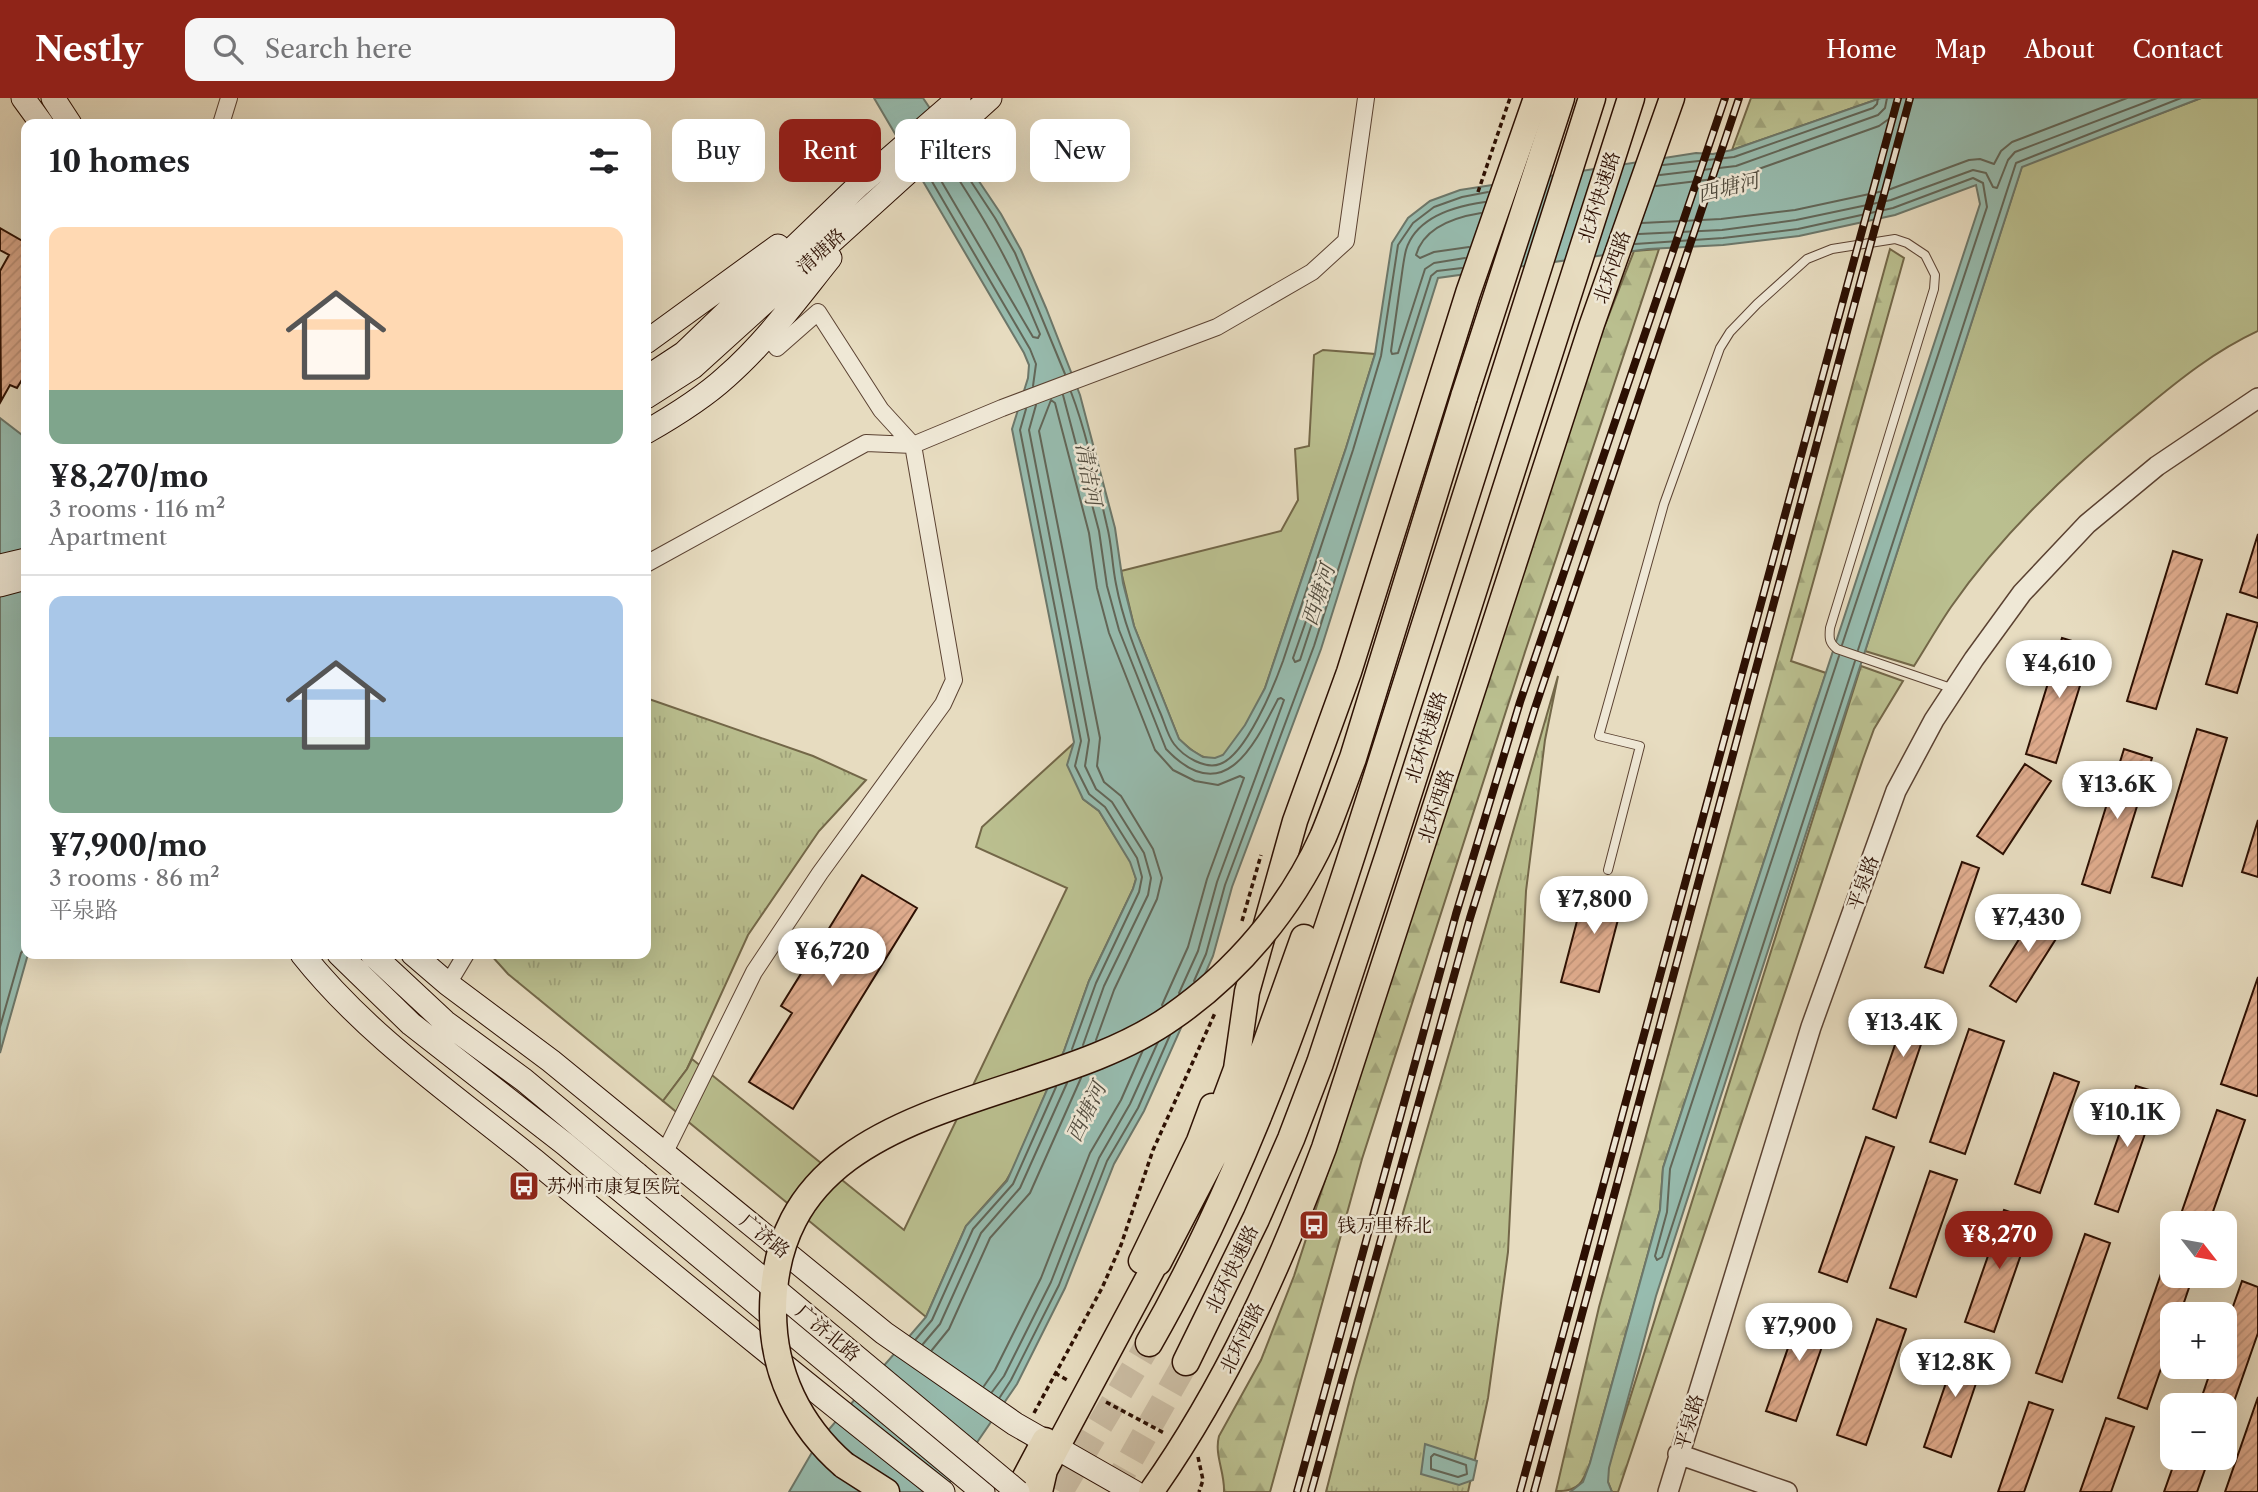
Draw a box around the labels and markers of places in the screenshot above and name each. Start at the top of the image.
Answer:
pin: ¥4,610 [2002,640,2116,700]
pin: ¥13.6K [2060,762,2174,821]
pin: ¥7,800 [1537,876,1651,936]
pin: ¥7,430 [1971,894,2085,954]
pin: ¥6,720 [775,928,889,988]
pin: ¥13.4K [1846,1000,1960,1059]
pin: ¥10.1K [2070,1090,2184,1149]
bus stop icon: 苏州市康复医院 [507,1169,541,1203]
place label: 苏州市康复医院 [547,1175,680,1198]
bus stop icon: 钱万里桥北 [1297,1208,1331,1242]
pin: ¥8,270 [1942,1212,2056,1271]
place label: 钱万里桥北 [1337,1214,1432,1237]
pin: ¥7,900 [1742,1304,1856,1363]
pin: ¥12.8K [1898,1340,2012,1399]

